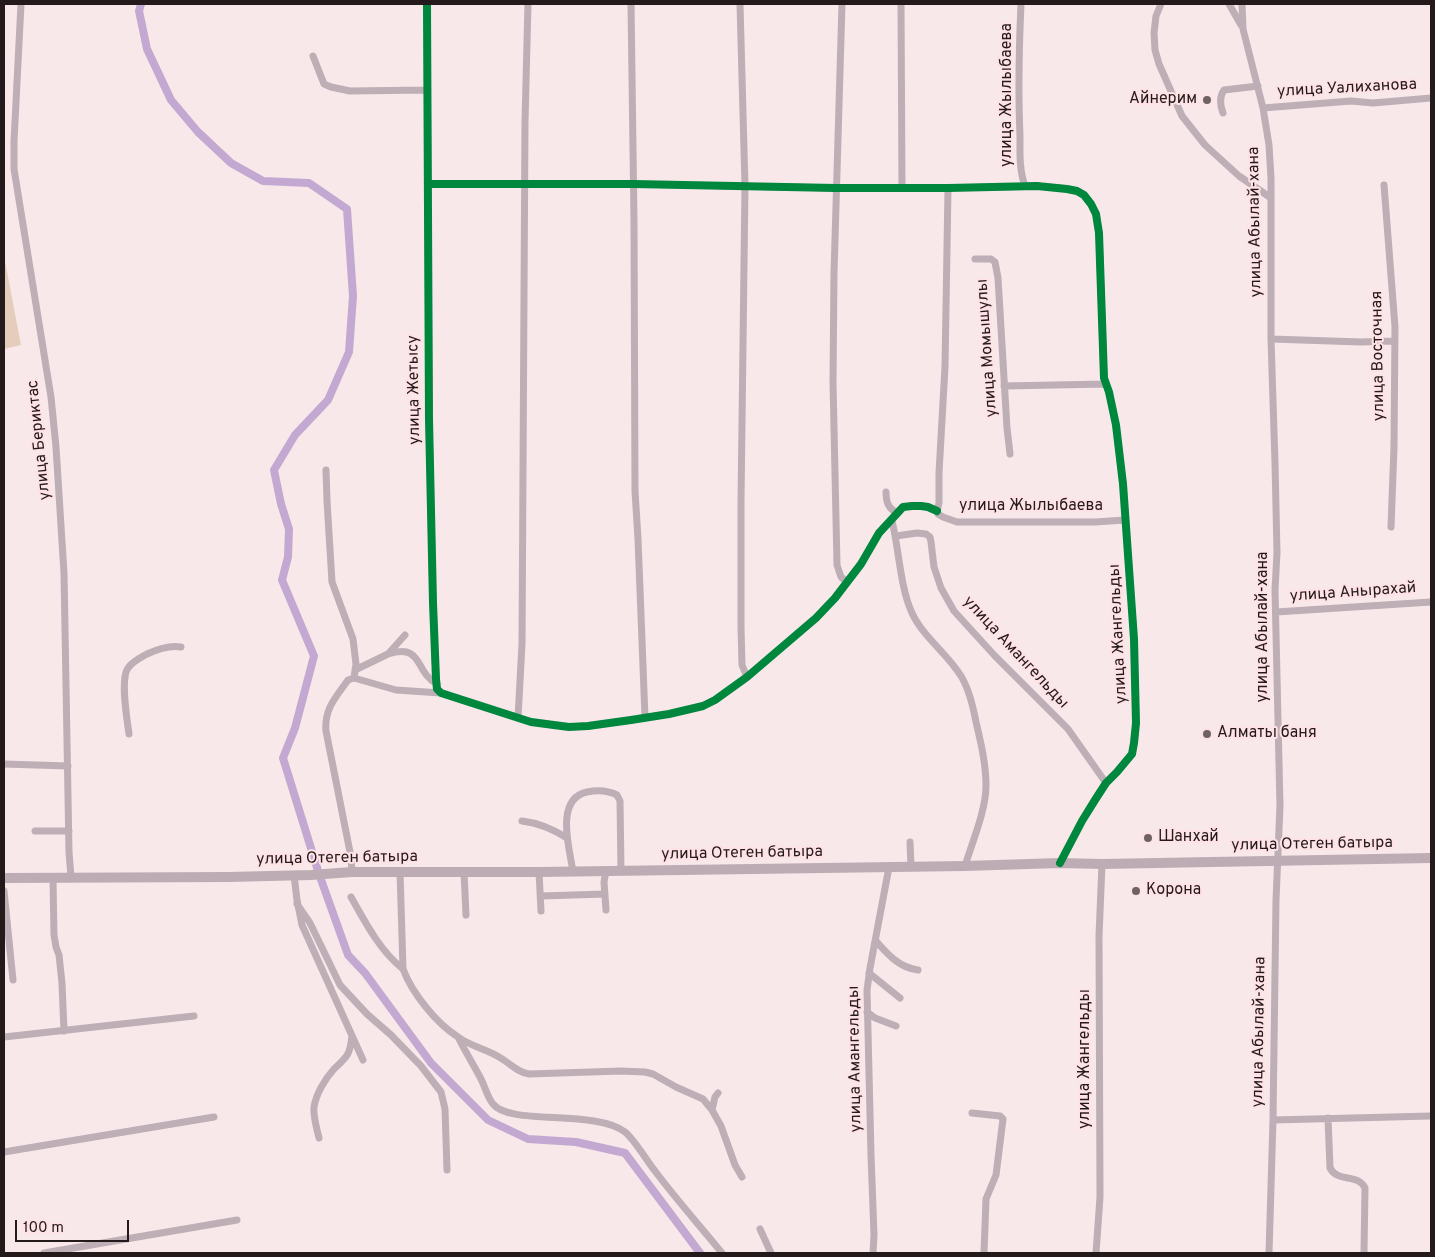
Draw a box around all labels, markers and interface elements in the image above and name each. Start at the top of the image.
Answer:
street label: улица Жылыбаева [998,23,1018,167]
street label: улица Уалиханова [1277,76,1417,102]
place label: Айнерим [1129,90,1197,110]
marker: Айнерим [1201,94,1213,106]
street label: улица Абылай-хана [1245,146,1267,298]
street label: улица Момышулы [974,278,1002,418]
street label: улица Восточная [1368,291,1390,421]
street label: улица Жетысу [404,335,426,445]
street label: улица Бериктас [24,379,56,501]
street label: улица Жылыбаева [959,497,1103,517]
street label: улица Абылай-хана [1254,552,1274,702]
street label: улица Жангельды [1106,564,1132,704]
street label: улица Анырахай [1289,579,1417,607]
street label: улица Амангельды [958,593,1072,713]
place label: Алматы баня [1217,724,1317,744]
marker: Алматы баня [1201,728,1213,740]
place label: Шанхай [1158,828,1219,848]
marker: Шанхай [1142,832,1154,844]
street label: улица Отеген батыра [1231,834,1393,856]
street label: улица Отеген батыра [661,843,823,865]
street label: улица Отеген батыра [256,848,418,870]
place label: Корона [1146,881,1201,901]
marker: Корона [1130,885,1142,897]
street label: улица Абылай-хана [1249,956,1271,1108]
street label: улица Амангельды [845,986,867,1132]
street label: улица Жангельды [1076,989,1096,1129]
scale bar [18,1210,131,1242]
text: 100 m [23,1219,64,1238]

